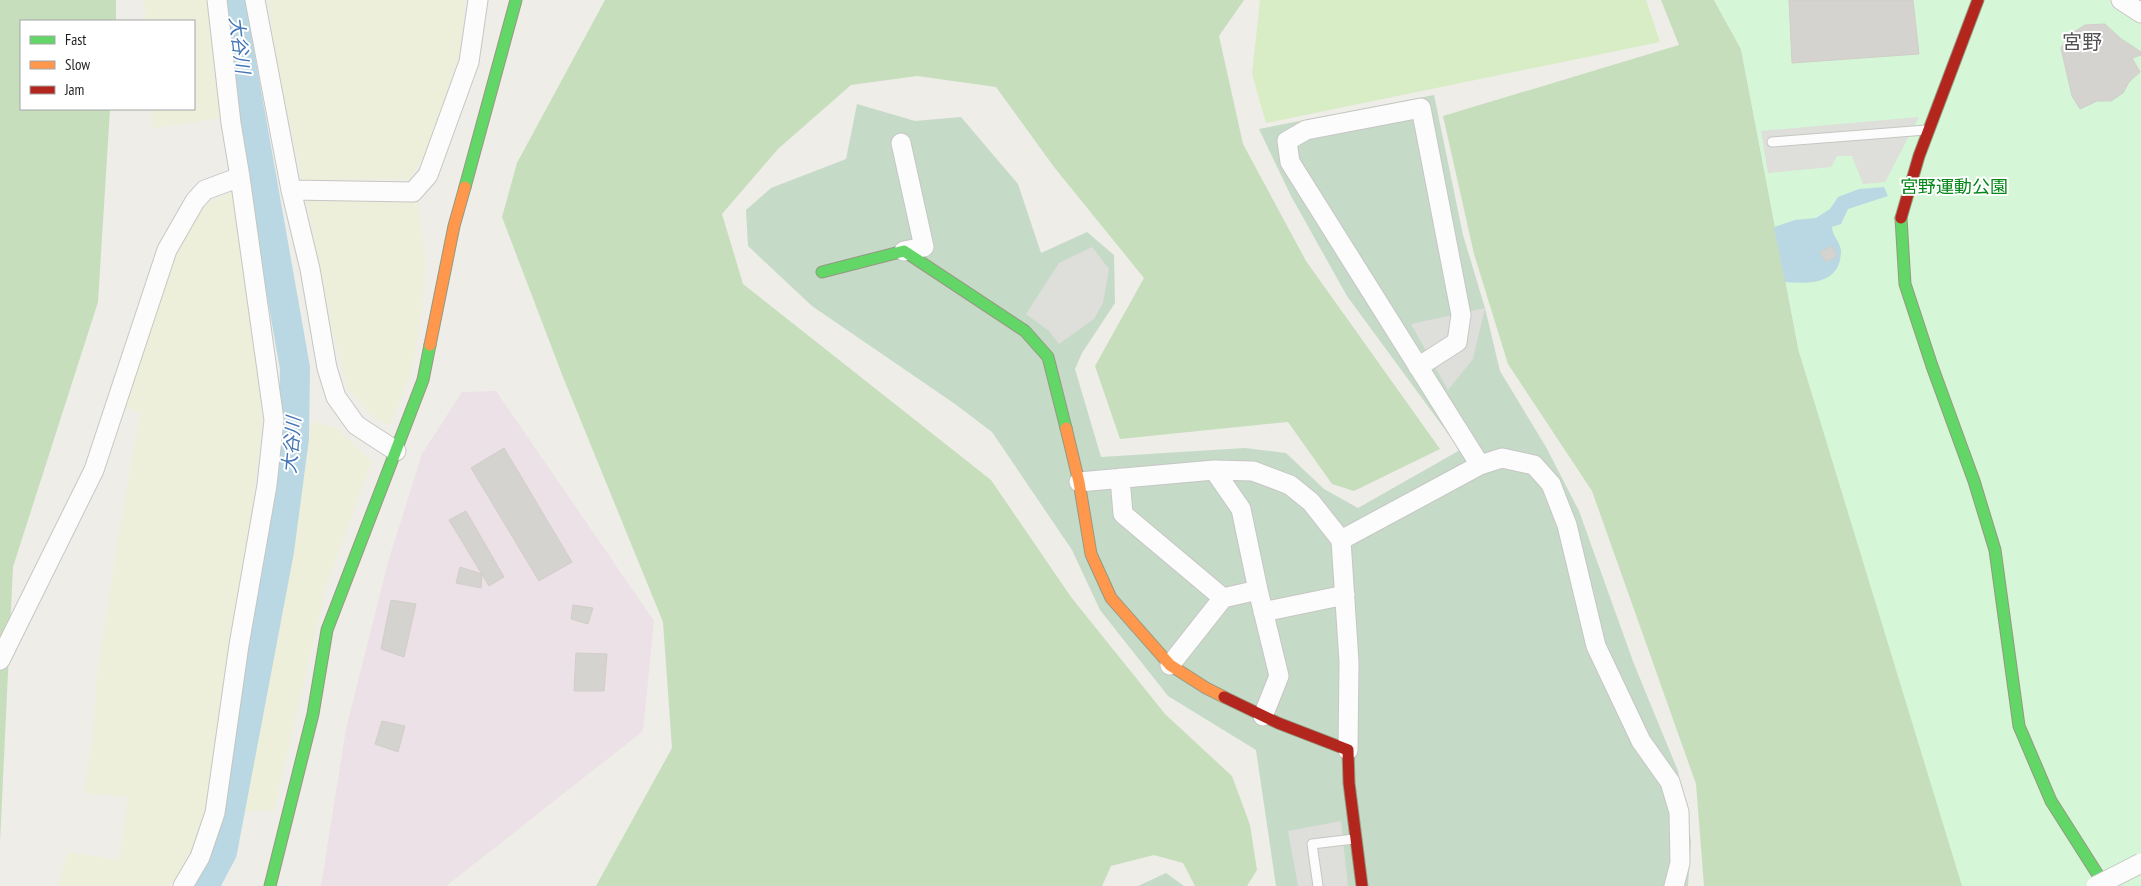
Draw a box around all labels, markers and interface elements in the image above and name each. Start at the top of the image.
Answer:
water label: 大谷川 [225,15,256,77]
legend [20,20,195,110]
district label: 宮野 [2062,29,2102,55]
text: Fast [65,30,86,49]
text: Slow [65,55,90,74]
text: Jam [64,80,84,99]
park label: 宮野運動公園 [1900,175,2008,198]
water label: 大谷川 [277,414,306,474]

